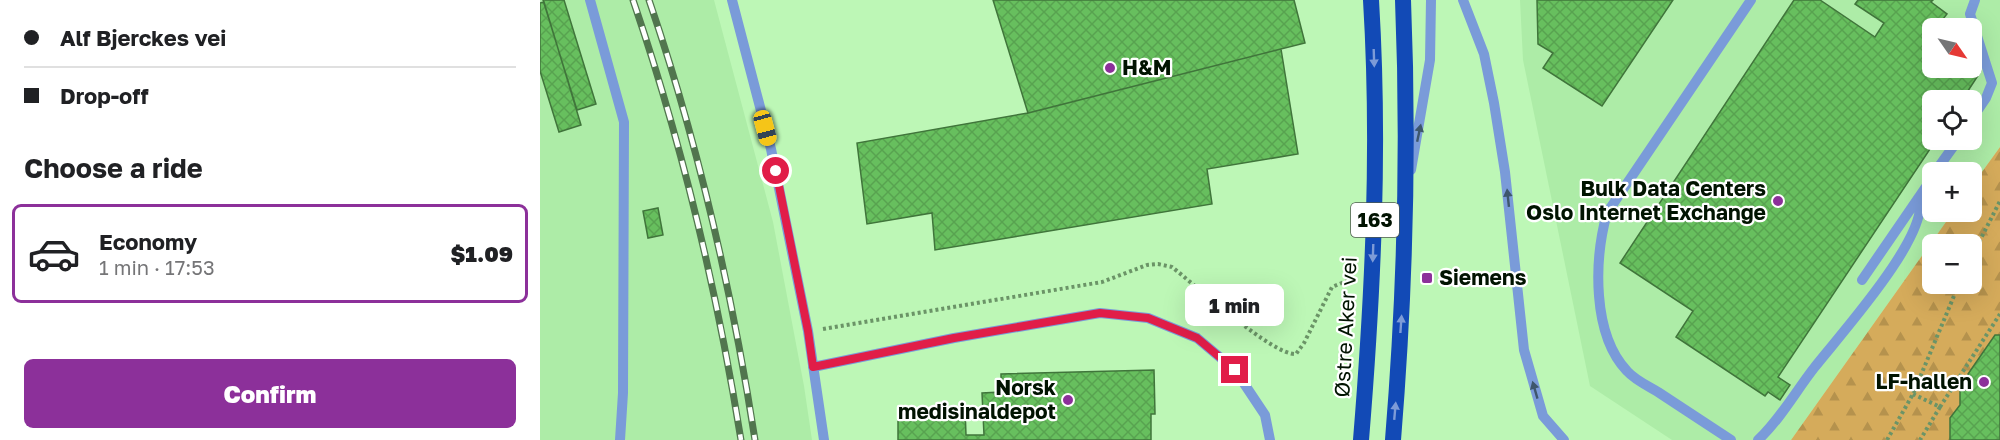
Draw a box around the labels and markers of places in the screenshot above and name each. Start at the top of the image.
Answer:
place label: H&M [1122,54,1172,80]
marker: H&M [1103,61,1117,75]
place label: Bulk Data Centers Oslo Internet Exchange [1526,175,1766,225]
marker: Bulk Data Centers Oslo Internet Exchange [1771,194,1785,208]
place label: Siemens [1439,264,1527,290]
marker: Siemens [1420,271,1434,285]
place label: LF-hallen [1876,368,1972,394]
place label: Norsk medisinaldepot [898,374,1056,424]
marker: LF-hallen [1977,375,1991,389]
marker: Norsk medisinaldepot [1061,393,1075,407]

